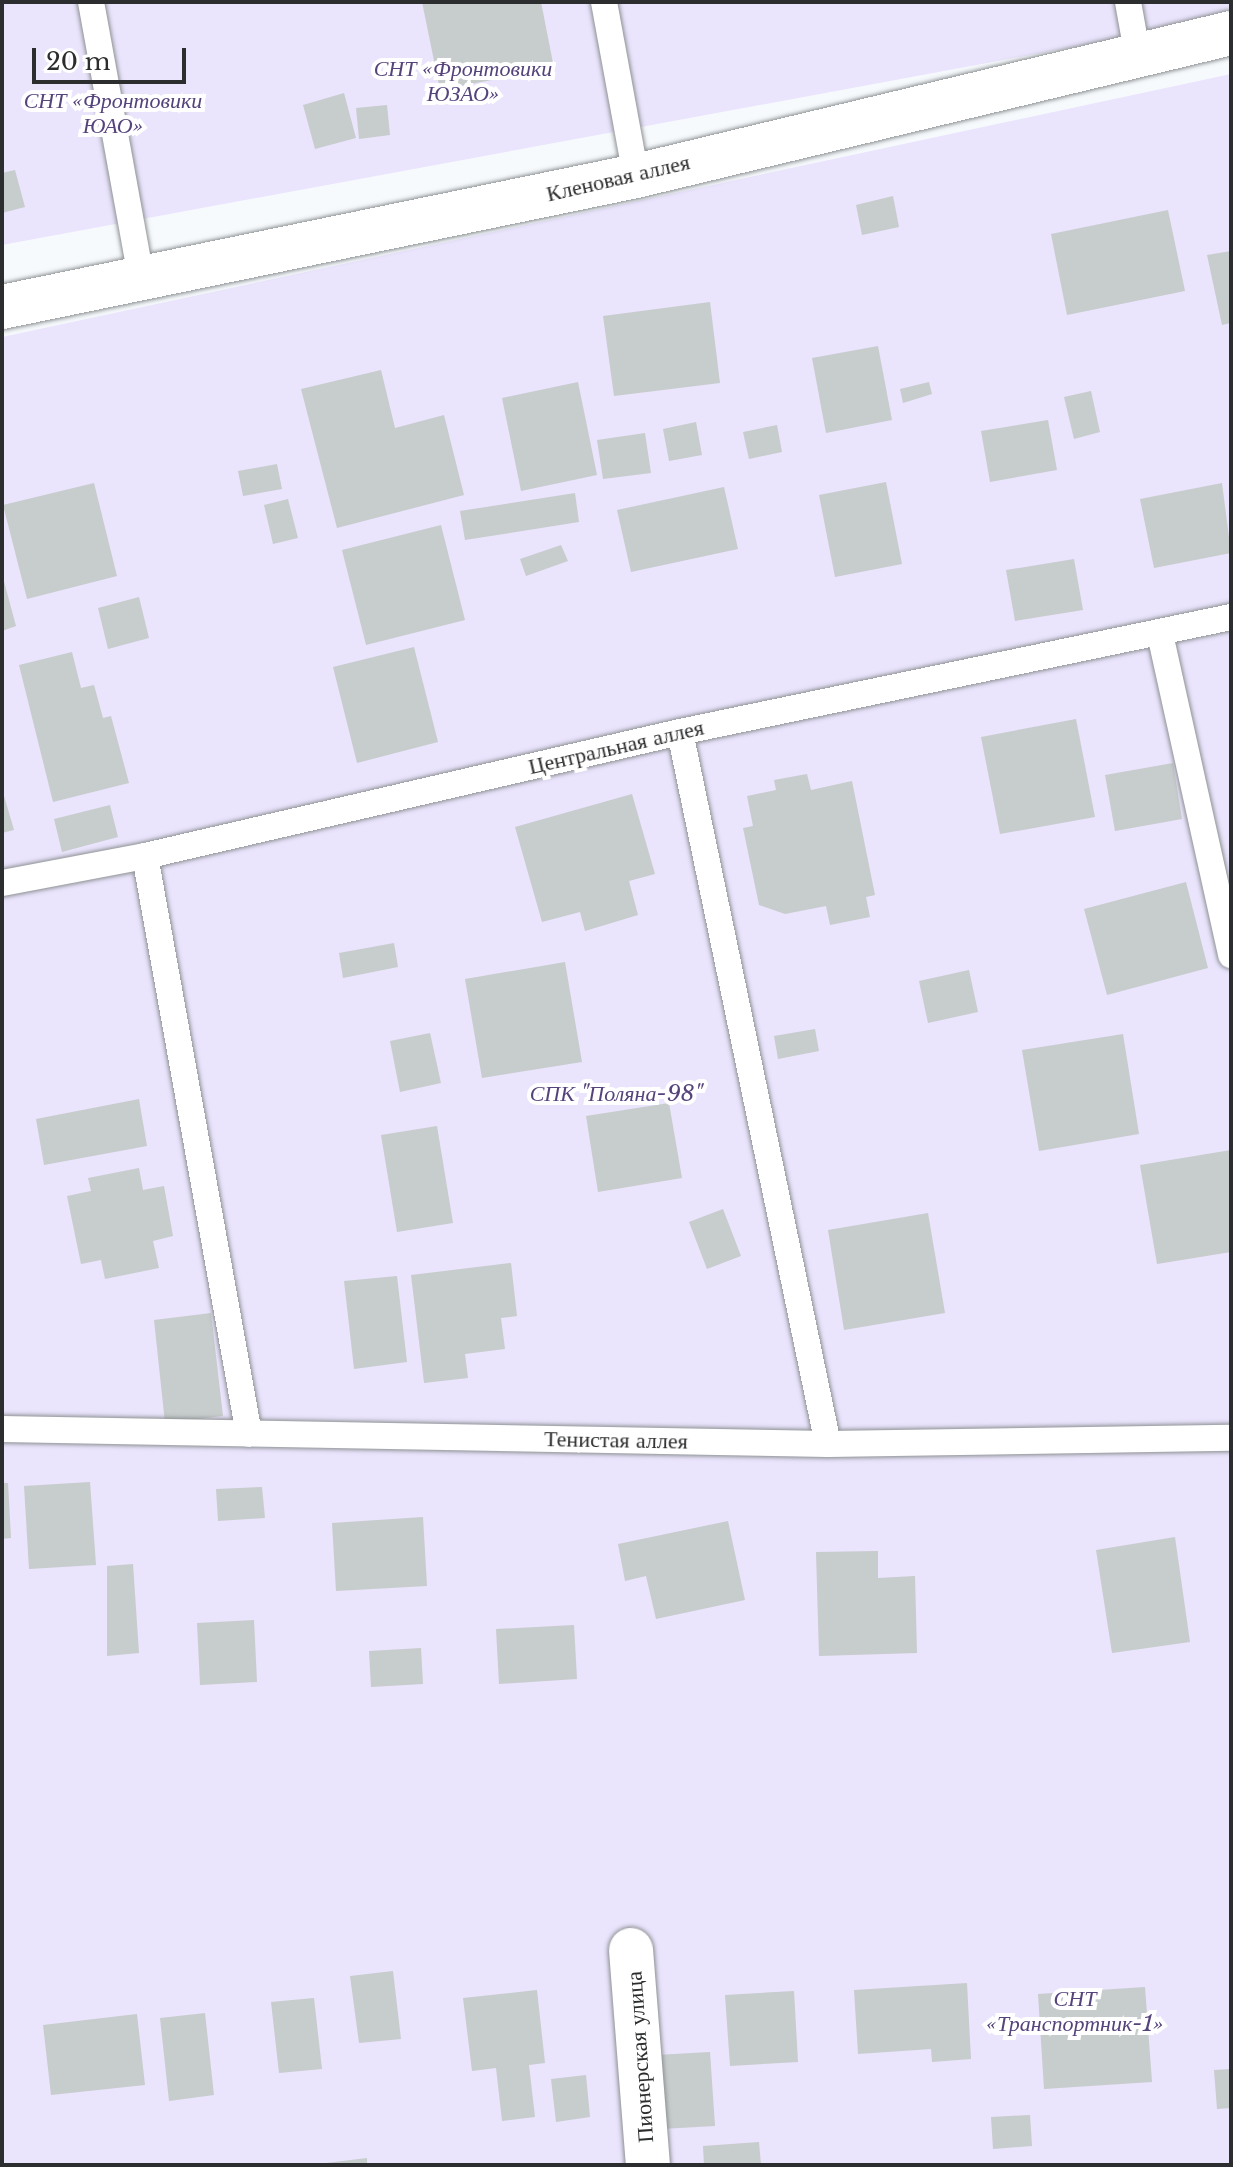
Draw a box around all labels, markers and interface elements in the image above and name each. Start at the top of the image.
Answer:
scale bar [36,32,190,82]
text: 20 m [46,47,111,76]
park label: СНТ «Фронтовики ЮЗАО» [374,55,552,106]
park label: СНТ «Фронтовики ЮАО» [24,87,202,138]
street label: Кленовая аллея [544,149,692,207]
street label: Центральная аллея [526,714,706,780]
park label: СПК "Поляна-98" [529,1081,703,1107]
street label: Тенистая аллея [544,1426,688,1454]
street label: Пионерская улица [621,1970,659,2144]
park label: СНТ «Транспортник-1» [987,1985,1163,2036]

